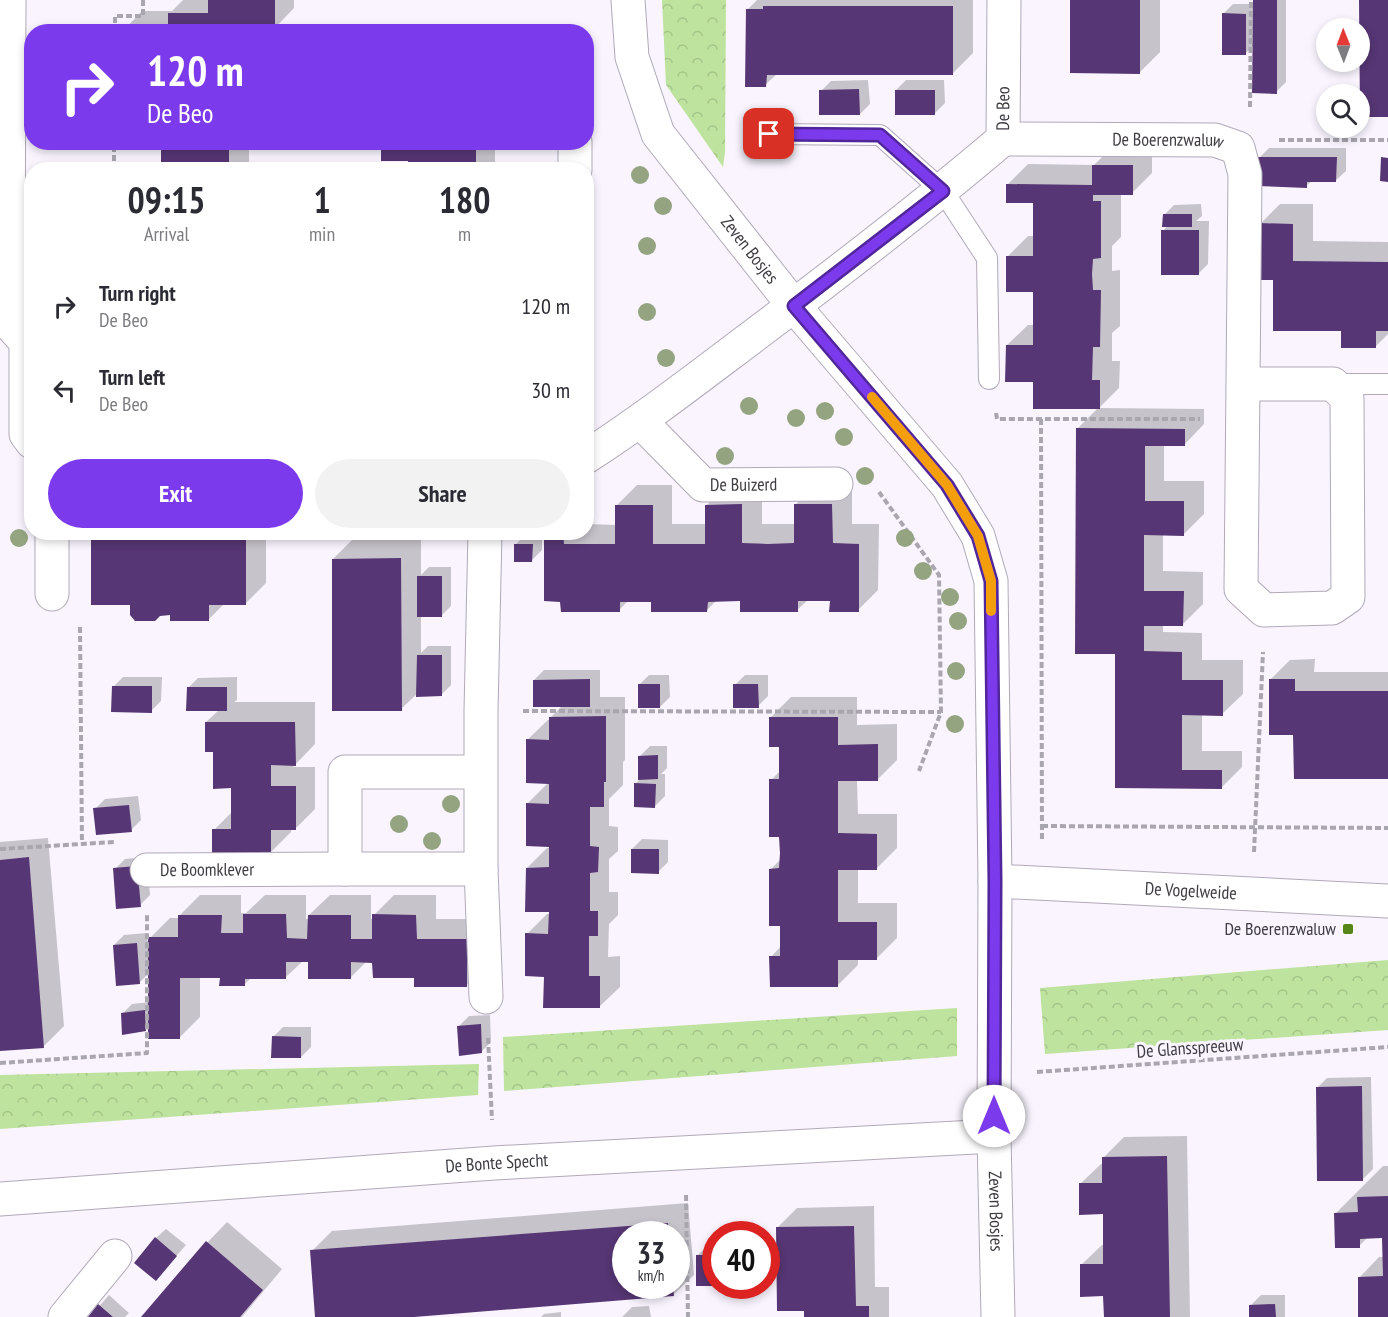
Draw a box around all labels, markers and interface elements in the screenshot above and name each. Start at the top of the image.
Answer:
north arrow [1316,18,1370,72]
map controls [1316,18,1370,138]
text: 120 m [147,43,244,98]
icon: right [48,48,126,126]
button: search [1316,84,1370,138]
street label: De Beo [991,86,1014,131]
text: De Beo [147,96,213,130]
pin [743,108,794,159]
icon: arrive [752,117,785,150]
street label: De Boerenzwaluw [1112,128,1228,153]
text: 09:15 [128,176,205,223]
text: 1 [313,176,331,223]
text: 180 [439,176,490,223]
street label: Zeven Bosjes [716,211,784,288]
text: Arrival [144,221,189,247]
text: min [309,221,335,247]
text: m [458,221,471,247]
text: Turn right [99,279,176,307]
icon: right [48,290,81,323]
text: 120 m [521,292,570,320]
text: De Beo [99,307,148,333]
text: Turn left [99,363,165,391]
icon: left [48,374,81,407]
text: 30 m [531,376,570,404]
text: De Beo [99,391,148,417]
button: Exit [48,459,303,528]
button: Share [315,459,570,528]
street label: De Buizerd [710,472,777,496]
street label: De Boomklever [160,857,254,881]
street label: De Vogelweide [1144,877,1237,904]
place label: De Boerenzwaluw [1224,917,1336,940]
marker: De Boerenzwaluw [1341,922,1355,936]
street label: De Glansspreeuw [1136,1032,1244,1063]
position arrow [962,1084,1026,1148]
street label: De Bonte Specht [444,1148,549,1178]
street label: Zeven Bosjes [984,1171,1009,1252]
speed limit sign: 40 [702,1221,780,1299]
text: 33 [637,1233,665,1272]
text: km/h [638,1266,664,1285]

